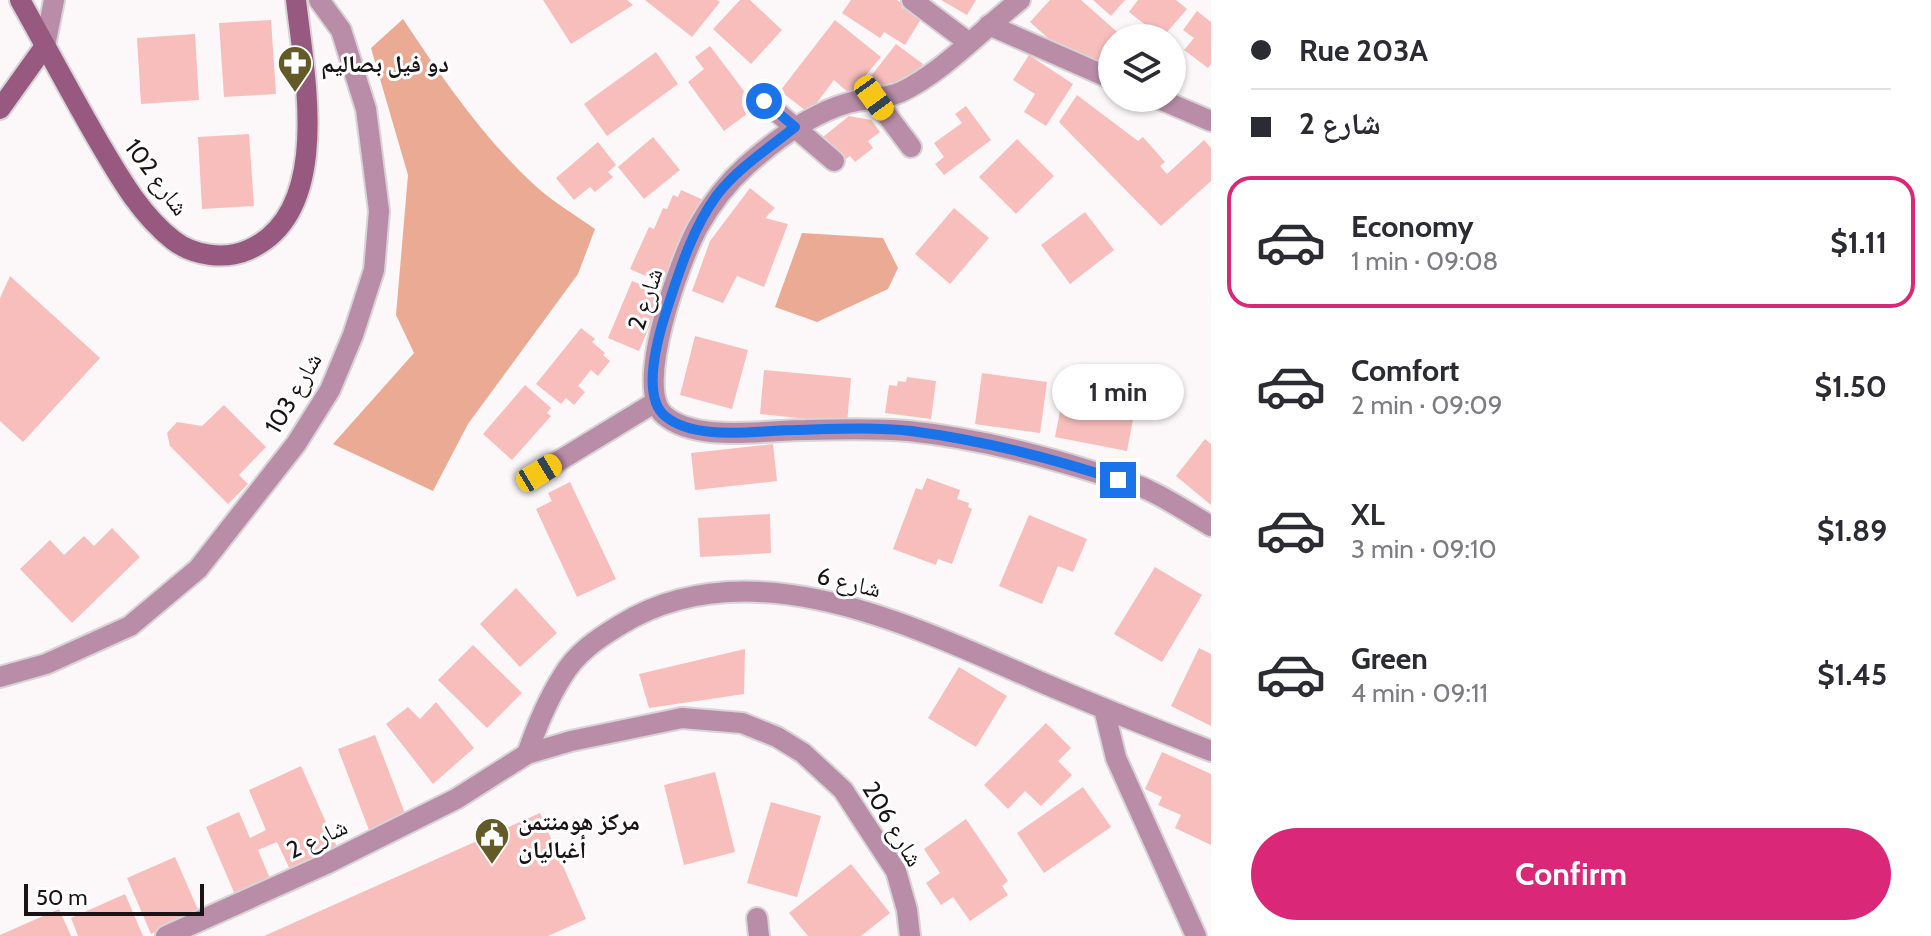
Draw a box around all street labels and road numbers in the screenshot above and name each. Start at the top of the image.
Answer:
street label: شارع 102 [118,133,195,222]
street label: شارع 2 [621,264,670,334]
street label: شارع 103 [258,347,329,439]
street label: شارع 6 [814,561,884,604]
street label: شارع 206 [856,776,930,872]
street label: شارع 2 [282,811,352,865]

